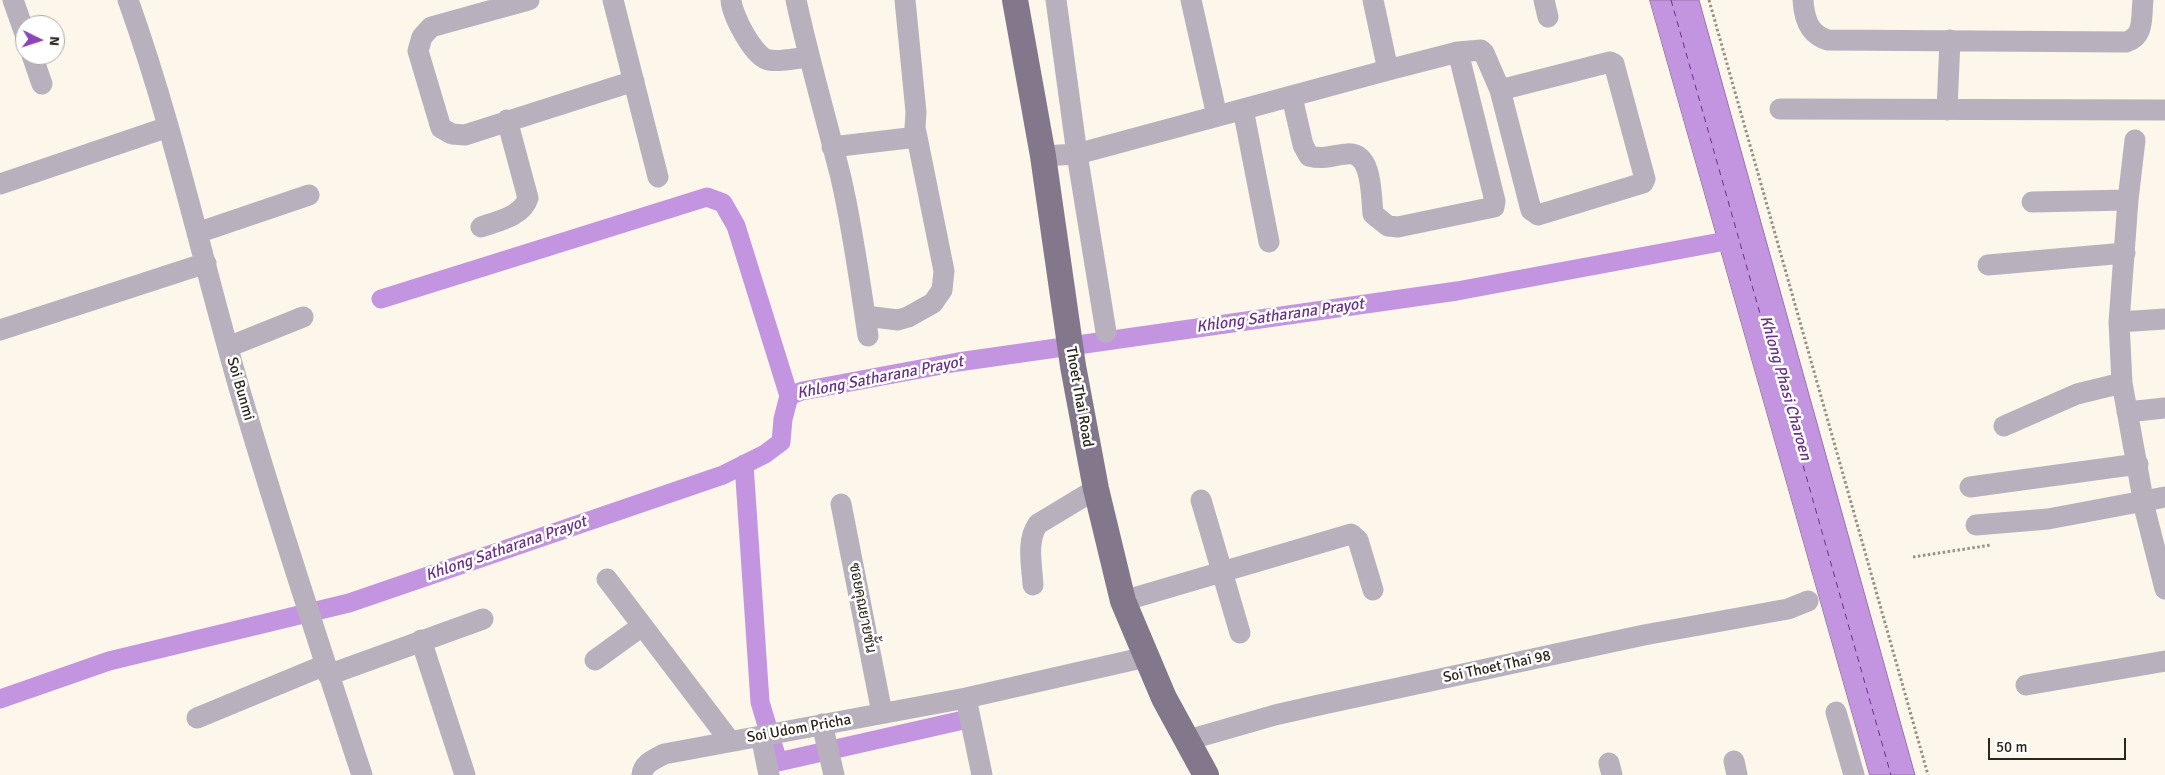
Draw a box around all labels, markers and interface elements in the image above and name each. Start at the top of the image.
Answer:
north arrow [15,15,65,65]
text: N [46,36,63,46]
water label: Khlong Satharana Prayot [1195,295,1365,337]
water label: Khlong Phasi Charoen [1755,313,1815,463]
street label: Thoet Thai Road [1061,345,1097,449]
water label: Khlong Satharana Prayot [795,352,965,404]
street label: Soi Bunmi [222,355,258,423]
water label: Khlong Satharana Prayot [423,512,589,586]
street label: ซอยคุณยายชั้น [844,562,880,654]
street label: Soi Thoet Thai 98 [1442,647,1552,687]
street label: Soi Udom Pricha [745,711,853,747]
scale bar [1990,728,2128,760]
text: 50 m [1996,738,2027,756]

